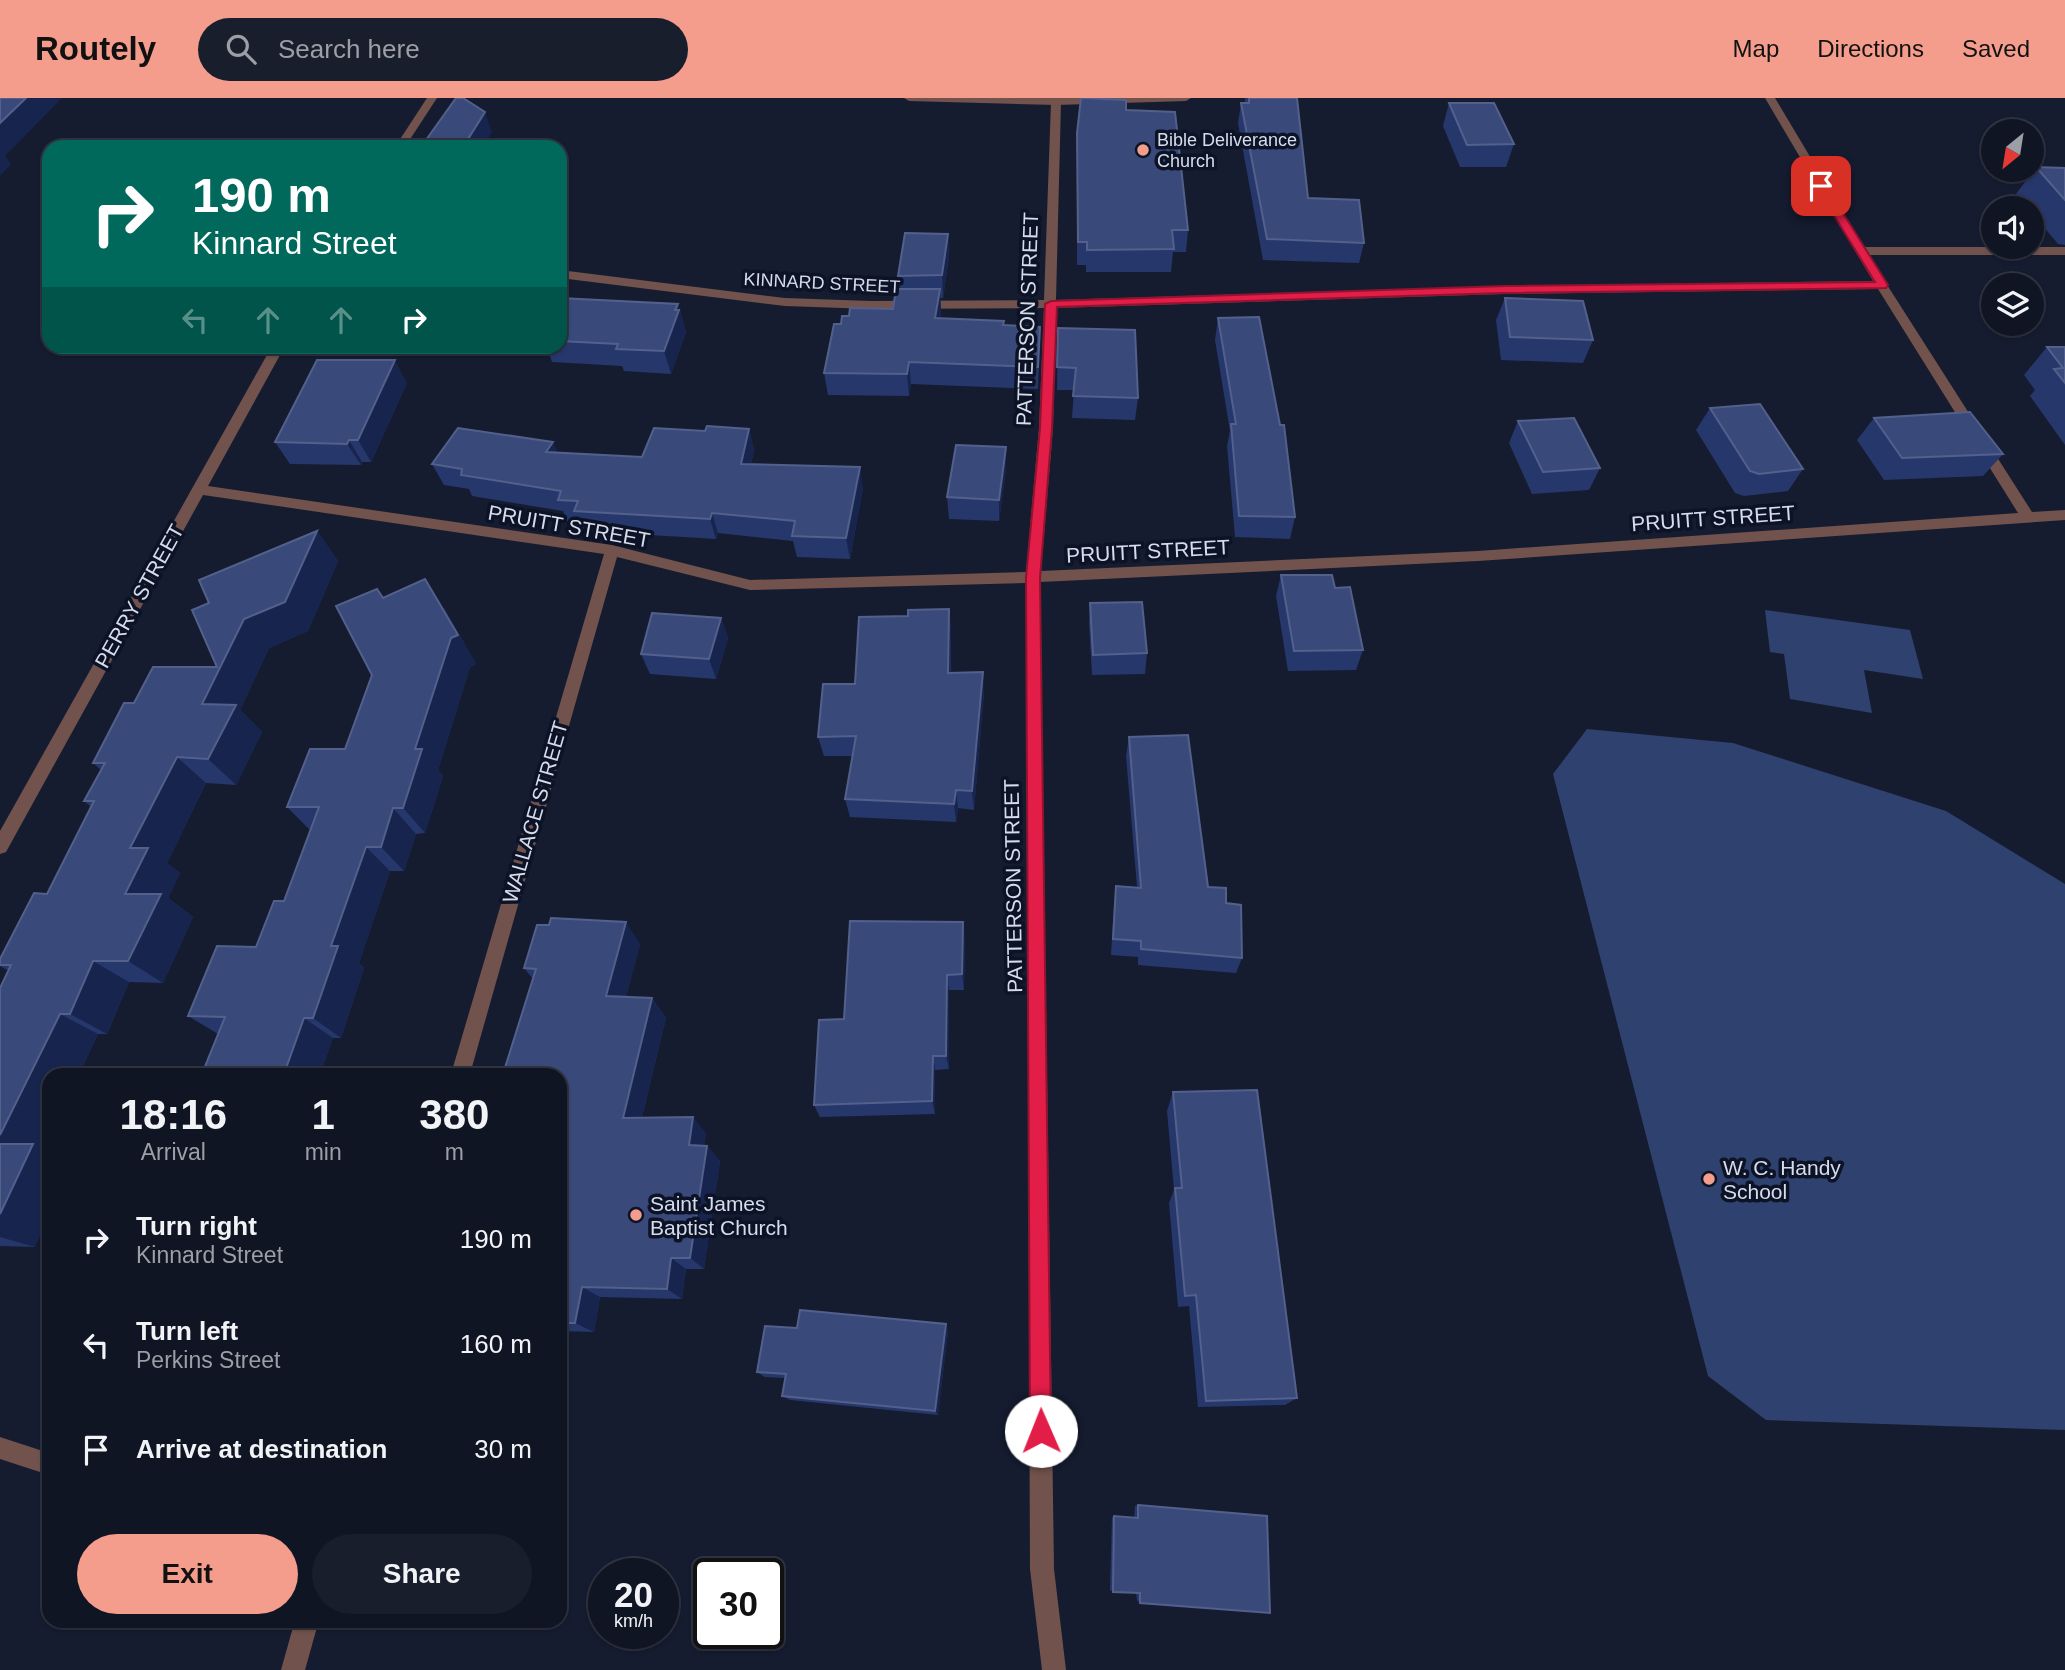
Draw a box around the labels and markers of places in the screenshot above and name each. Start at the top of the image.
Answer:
place label: Bible Deliverance Church [1157,130,1297,171]
marker: Bible Deliverance Church [1135,142,1151,158]
pin [1791,156,1851,216]
place label: W. C. Handy School [1723,1156,1841,1203]
marker: W. C. Handy School [1701,1171,1717,1187]
place label: Saint James Baptist Church [650,1192,788,1239]
marker: Saint James Baptist Church [628,1207,644,1223]

